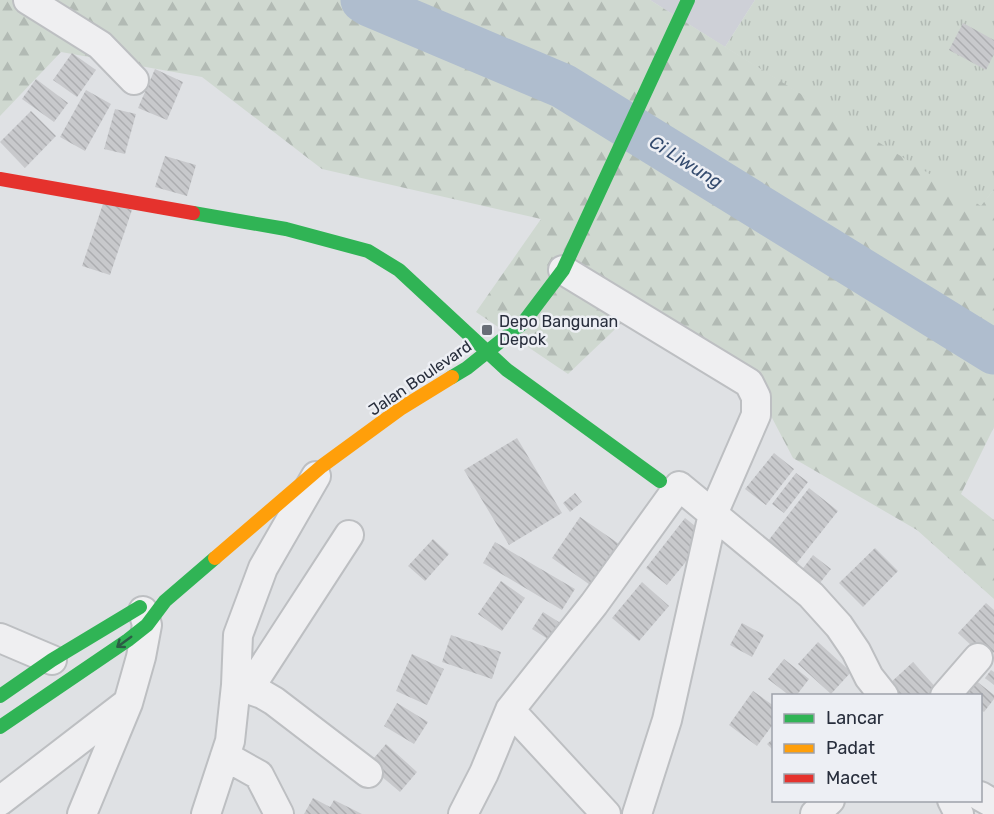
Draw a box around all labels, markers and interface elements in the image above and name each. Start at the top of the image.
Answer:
water label: Ci Liwung [645,131,727,193]
place label: Depo Bangunan Depok [499,312,618,349]
marker: Depo Bangunan Depok [480,323,494,337]
street label: Jalan Boulevard [365,337,475,419]
one-way arrow [117,636,133,649]
legend [772,694,982,802]
text: Lancar [826,707,884,729]
text: Padat [826,737,875,759]
text: Macet [826,767,877,789]

